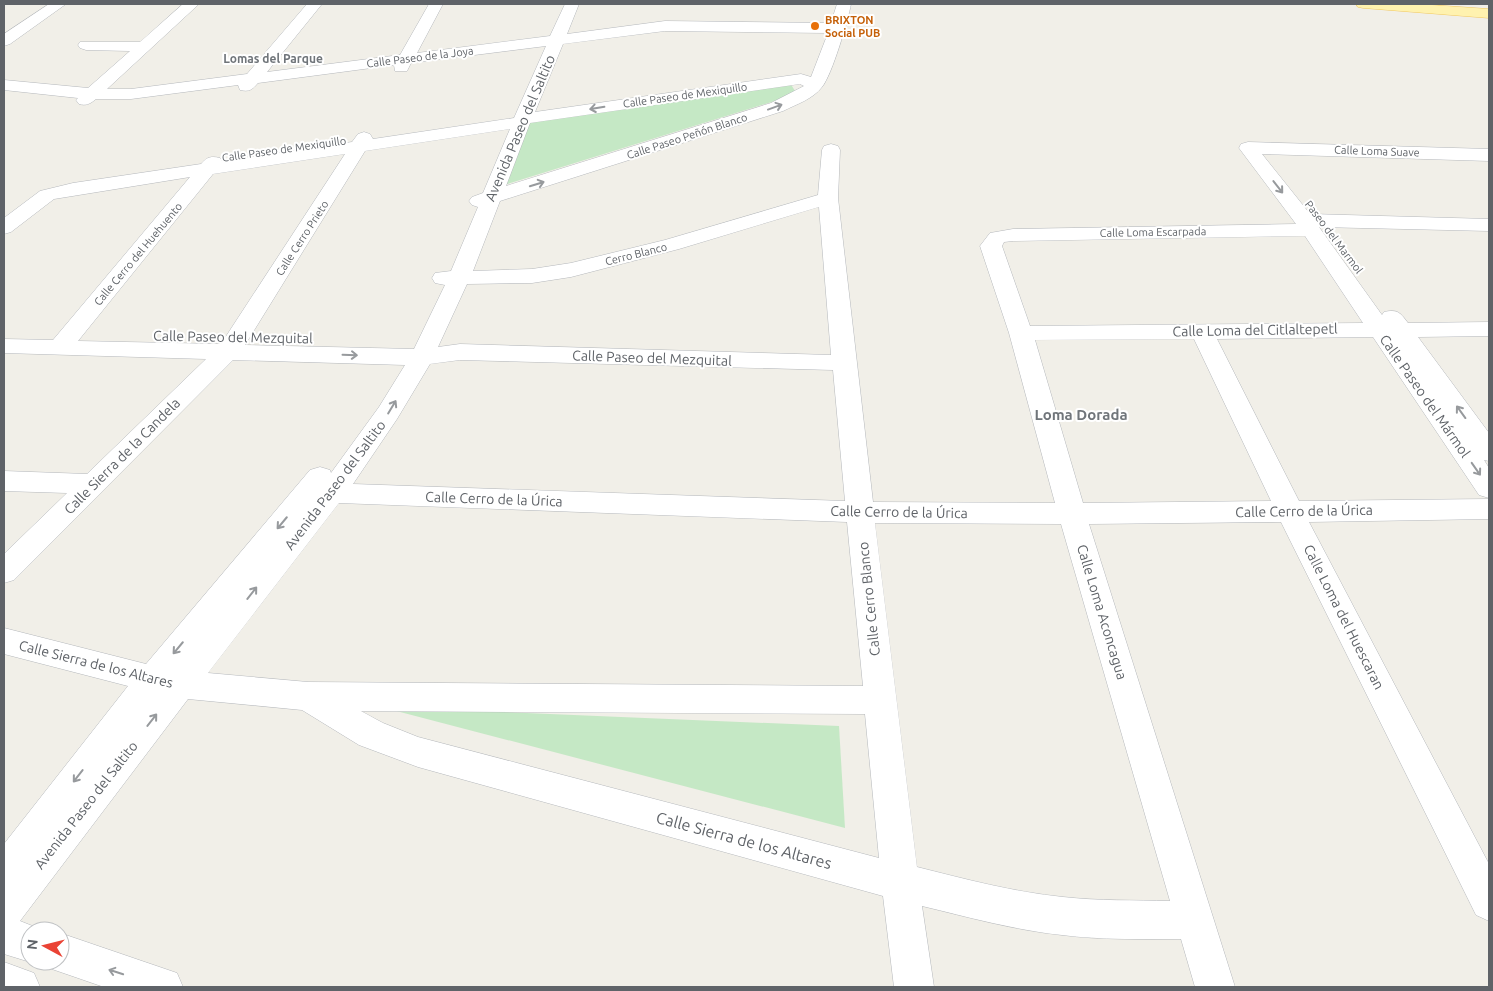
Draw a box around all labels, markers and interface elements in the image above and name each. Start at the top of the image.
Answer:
place label: BRIXTON Social PUB [825,14,880,39]
marker: BRIXTON Social PUB [809,20,821,32]
street label: Calle Paseo de la Joya [366,44,474,70]
district label: Lomas del Parque [223,52,323,65]
street label: Avenida Paseo del Saltito [482,52,558,204]
street label: Calle Paseo de Mexiquillo [622,80,748,110]
one-way arrow [767,102,782,111]
one-way arrow [589,103,605,113]
street label: Calle Paseo Peñón Blanco [625,111,749,161]
street label: Calle Paseo de Mexiquillo [221,134,347,164]
street label: Calle Loma Suave [1334,144,1420,158]
one-way arrow [529,178,545,188]
one-way arrow [1273,180,1283,194]
street label: Calle Cerro Prieto [273,198,331,278]
street label: Paseo del Marmol [1303,198,1365,276]
street label: Calle Cerro del Huehuento [91,200,185,308]
street label: Calle Loma Escarpada [1100,225,1206,239]
street label: Cerro Blanco [604,241,668,267]
street label: Calle Loma del Citlaltepetl [1172,321,1338,339]
street label: Calle Paseo del Mezquital [153,328,313,346]
street label: Calle Paseo del Mármol [1377,332,1474,461]
street label: Calle Paseo del Mezquital [572,347,732,369]
one-way arrow [342,350,358,360]
street label: Calle Sierra de la Candela [61,395,183,517]
one-way arrow [387,400,397,414]
one-way arrow [1456,405,1466,419]
district label: Loma Dorada [1034,406,1128,423]
street label: Avenida Paseo del Saltito [281,417,389,553]
one-way arrow [1471,462,1481,476]
street label: Calle Cerro de la Úrica [425,488,563,509]
street label: Calle Cerro de la Úrica [1235,501,1373,520]
street label: Calle Cerro de la Úrica [830,502,968,521]
one-way arrow [276,517,288,530]
street label: Calle Cerro Blanco [855,541,883,657]
street label: Calle Loma Aconcagua [1074,542,1130,682]
street label: Calle Loma del Huescaran [1300,542,1388,692]
one-way arrow [247,587,258,600]
street label: Calle Sierra de los Altares [17,637,175,691]
one-way arrow [173,642,184,655]
one-way arrow [146,714,157,727]
street label: Avenida Paseo del Saltito [31,738,141,872]
one-way arrow [73,769,83,783]
street label: Calle Sierra de los Altares [654,808,834,872]
north arrow [20,921,70,971]
text: N [24,938,41,951]
one-way arrow [109,967,125,976]

